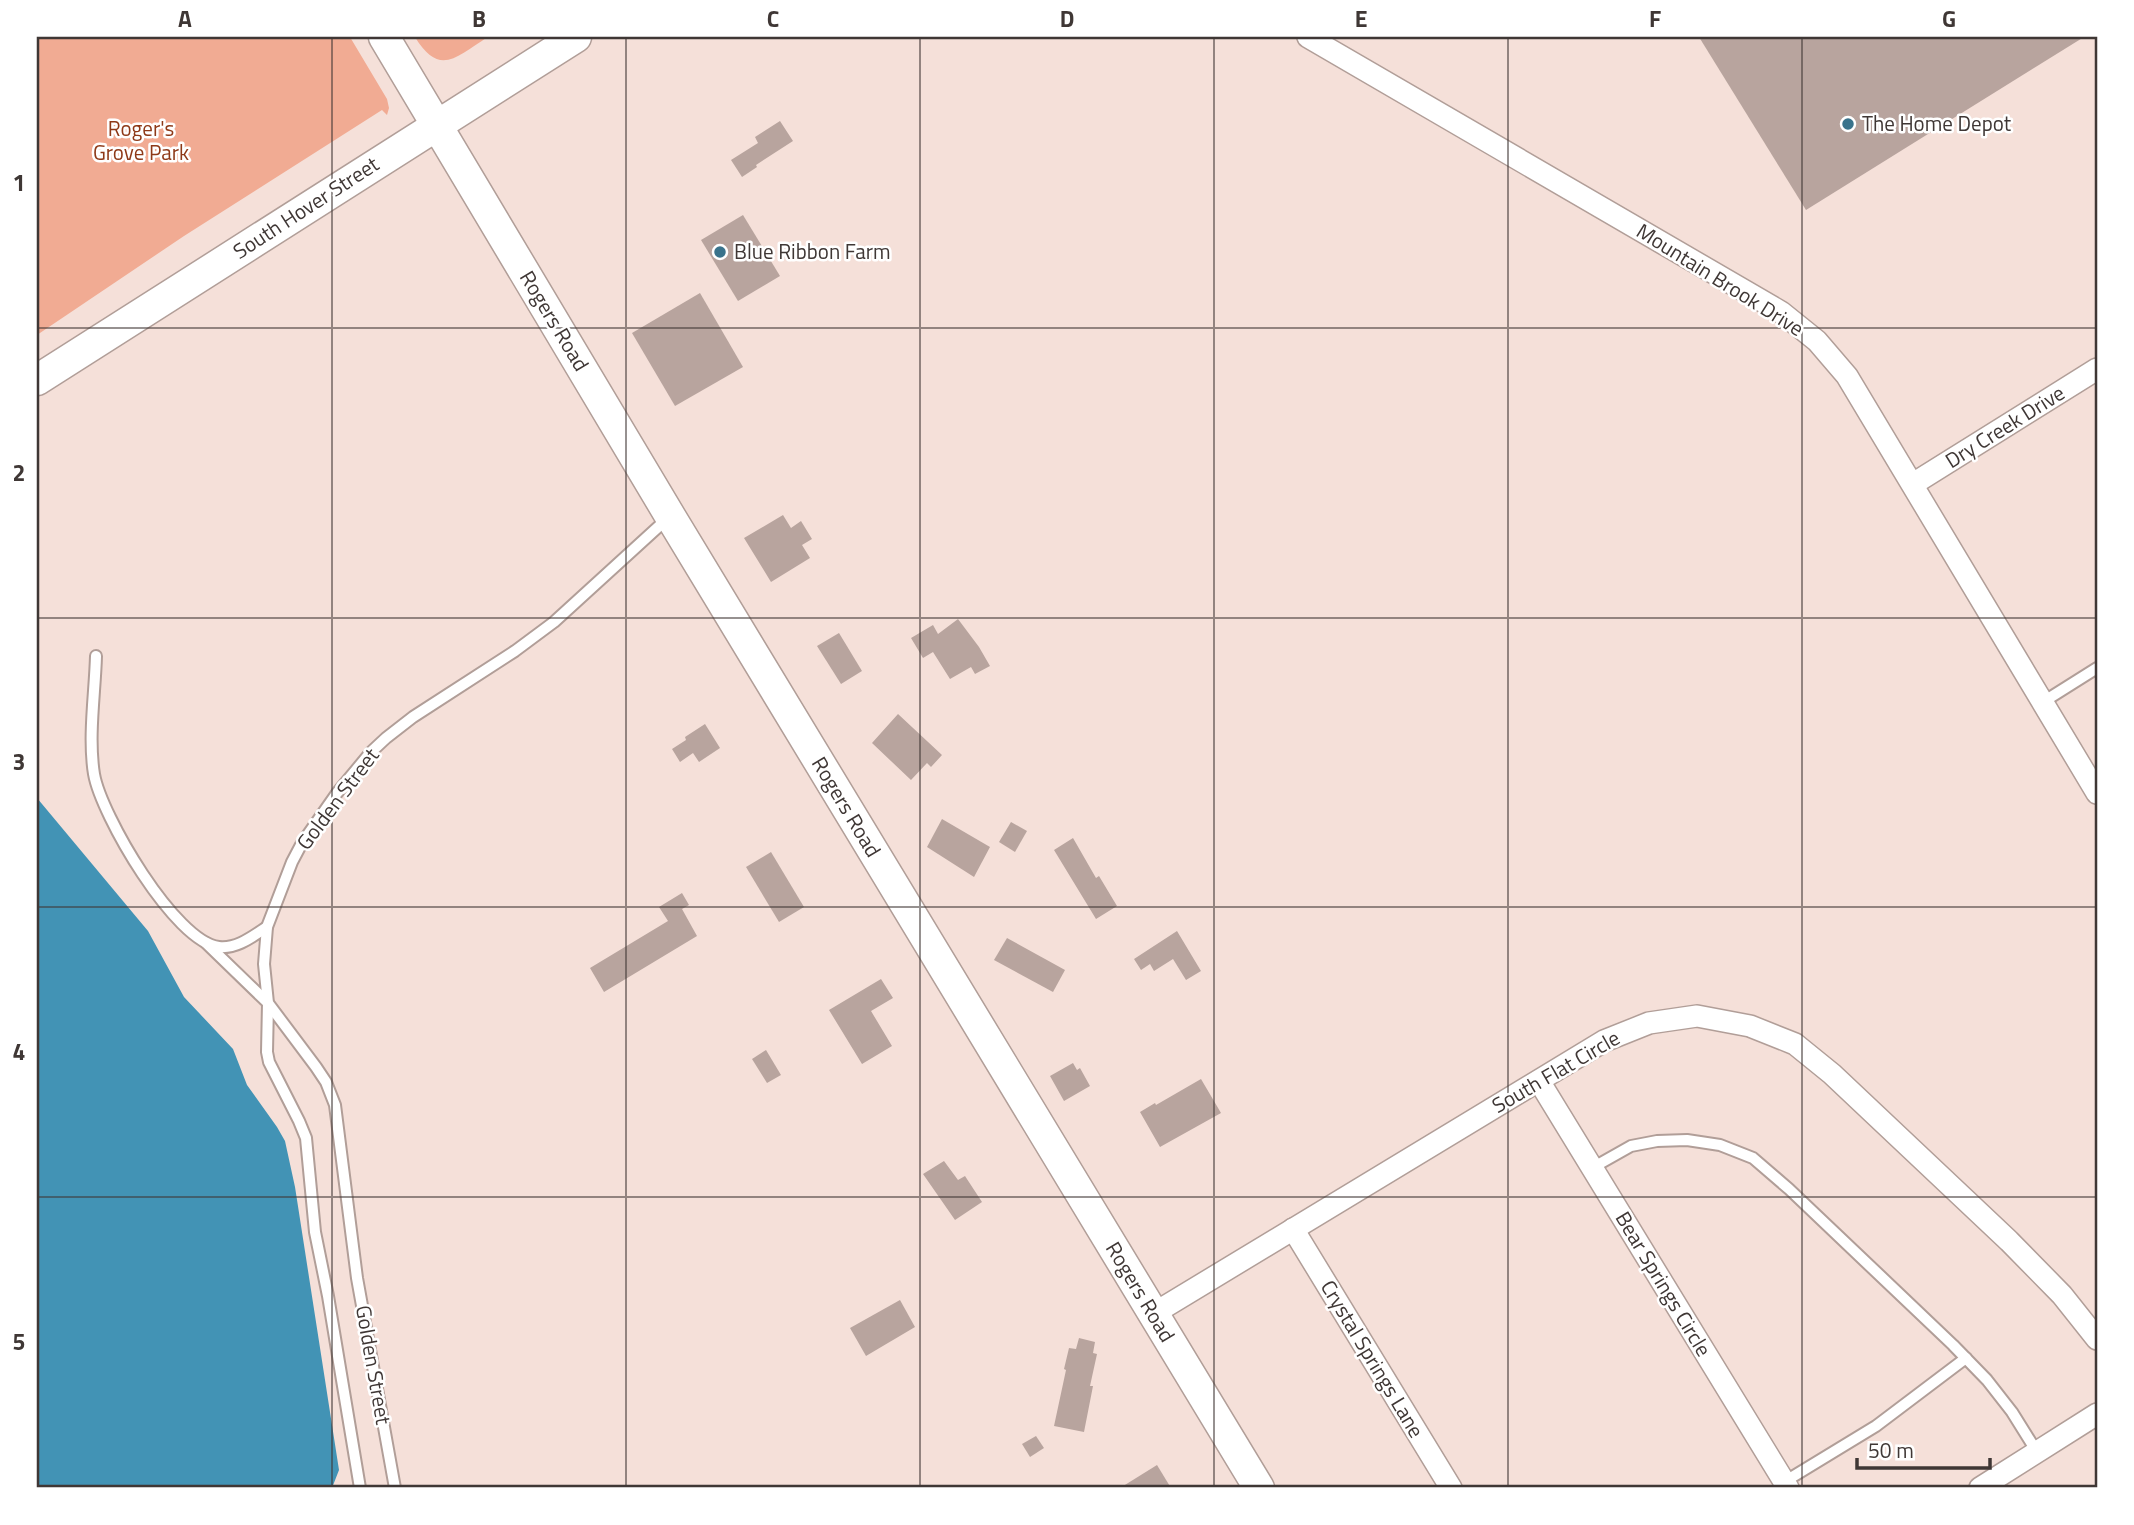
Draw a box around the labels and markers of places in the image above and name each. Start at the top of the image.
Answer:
place label: The Home Depot [1862,107,2012,139]
marker: The Home Depot [1840,116,1856,132]
place label: Blue Ribbon Farm [734,235,890,267]
marker: Blue Ribbon Farm [712,244,728,260]

